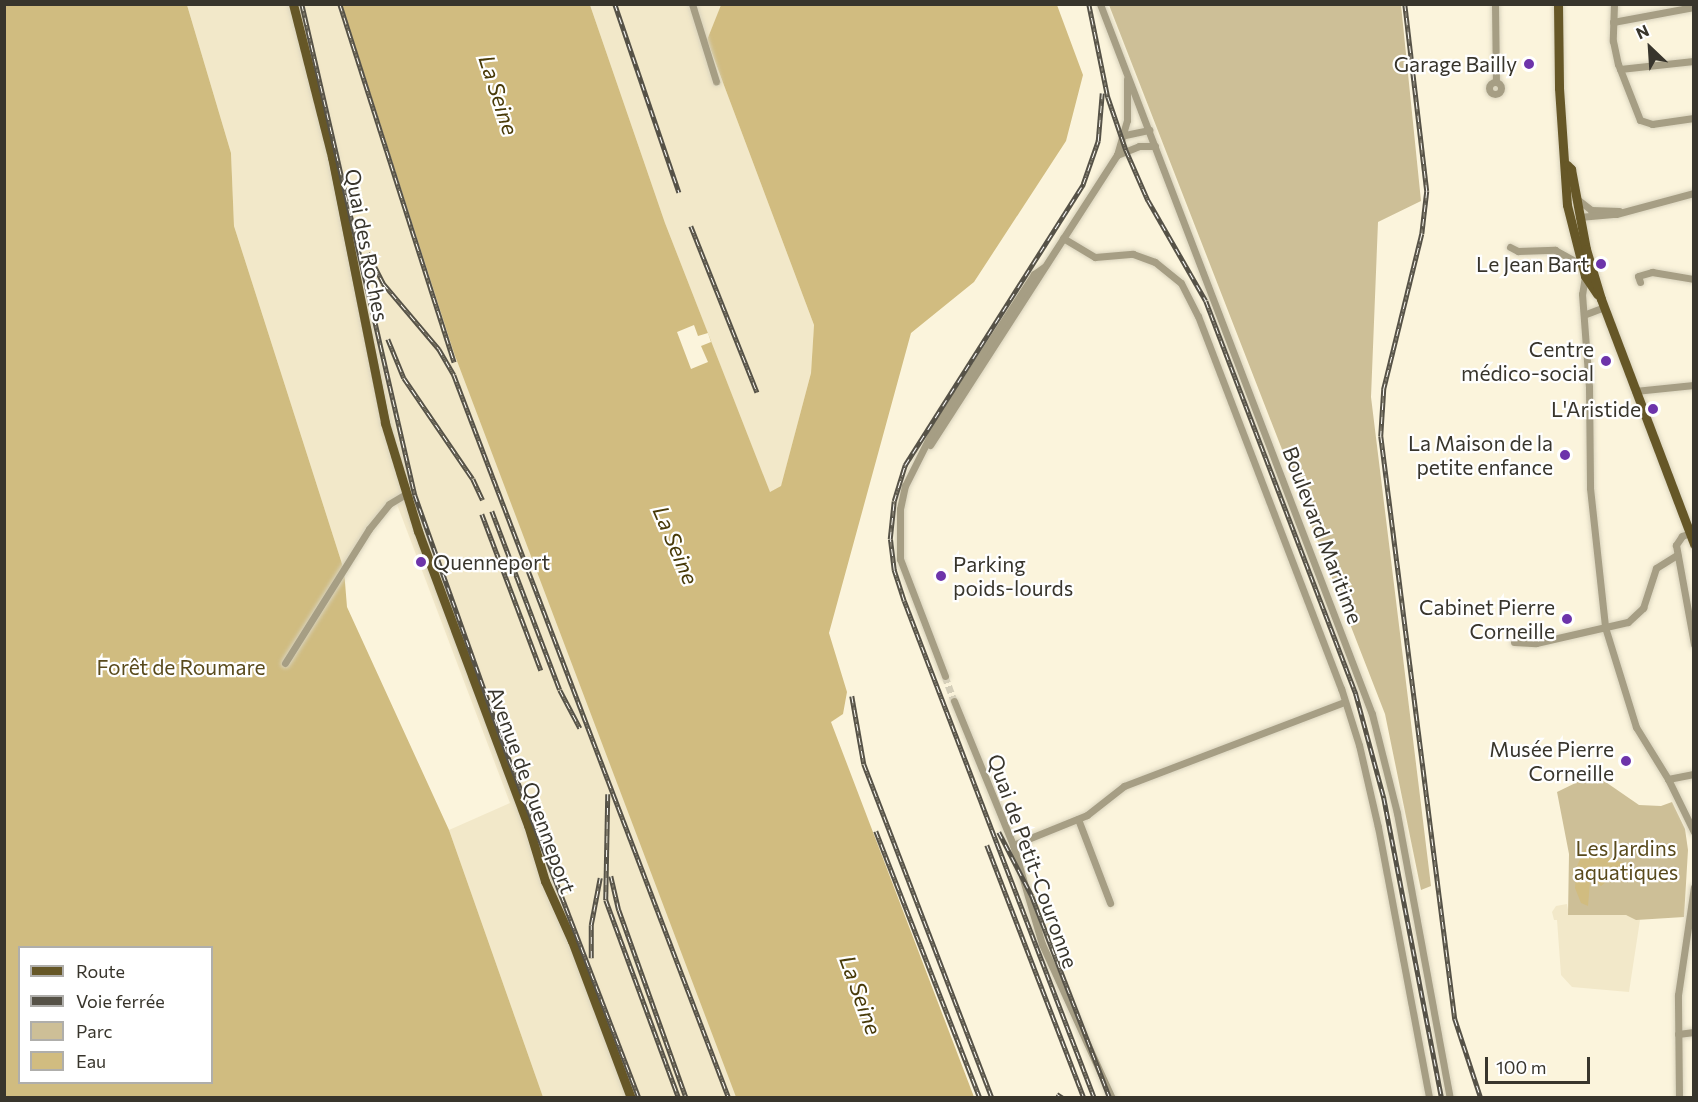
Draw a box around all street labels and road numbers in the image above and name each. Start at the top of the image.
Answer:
street label: Quai des Roches [340,166,394,324]
street label: Boulevard Maritime [1278,443,1368,627]
street label: Avenue de Quenneport [483,683,581,897]
street label: Quai de Petit-Couronne [982,750,1084,972]

